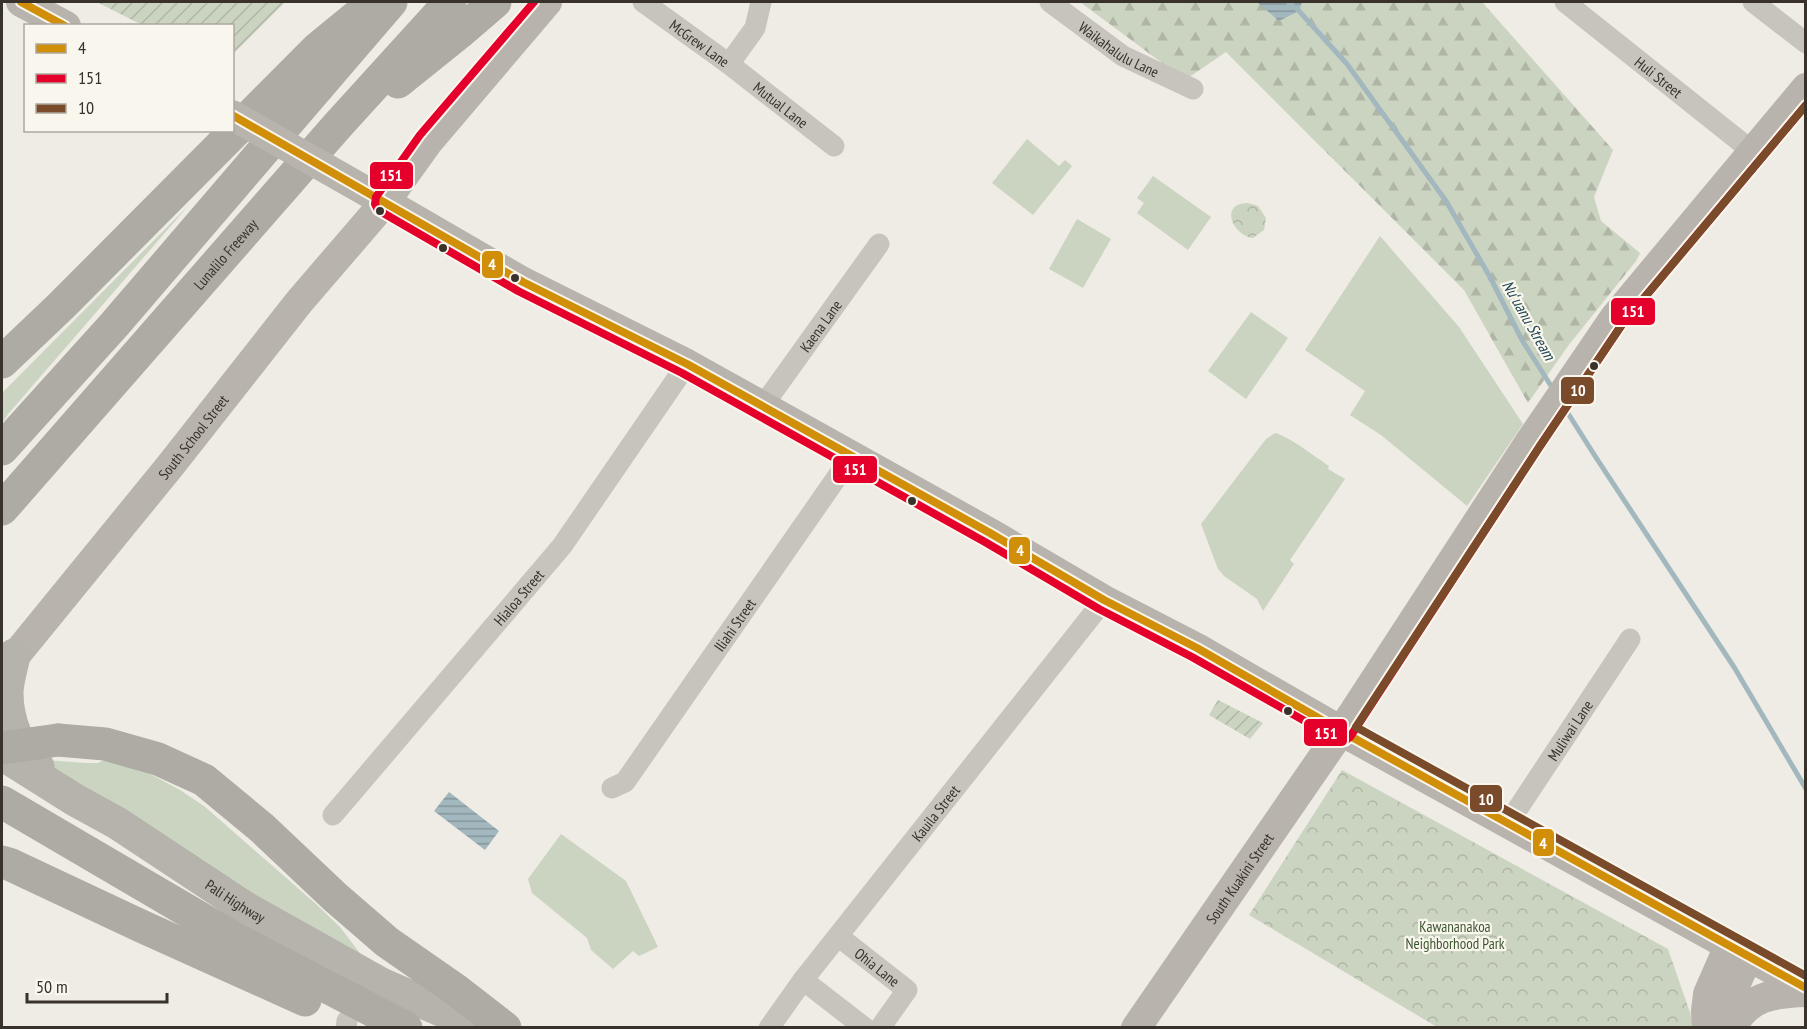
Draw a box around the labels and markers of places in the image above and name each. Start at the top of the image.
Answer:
unlabelled marker [374,205,386,217]
unlabelled marker [437,242,449,254]
unlabelled marker [509,272,521,284]
unlabelled marker [1588,360,1600,372]
unlabelled marker [906,495,918,507]
unlabelled marker [1282,705,1294,717]

